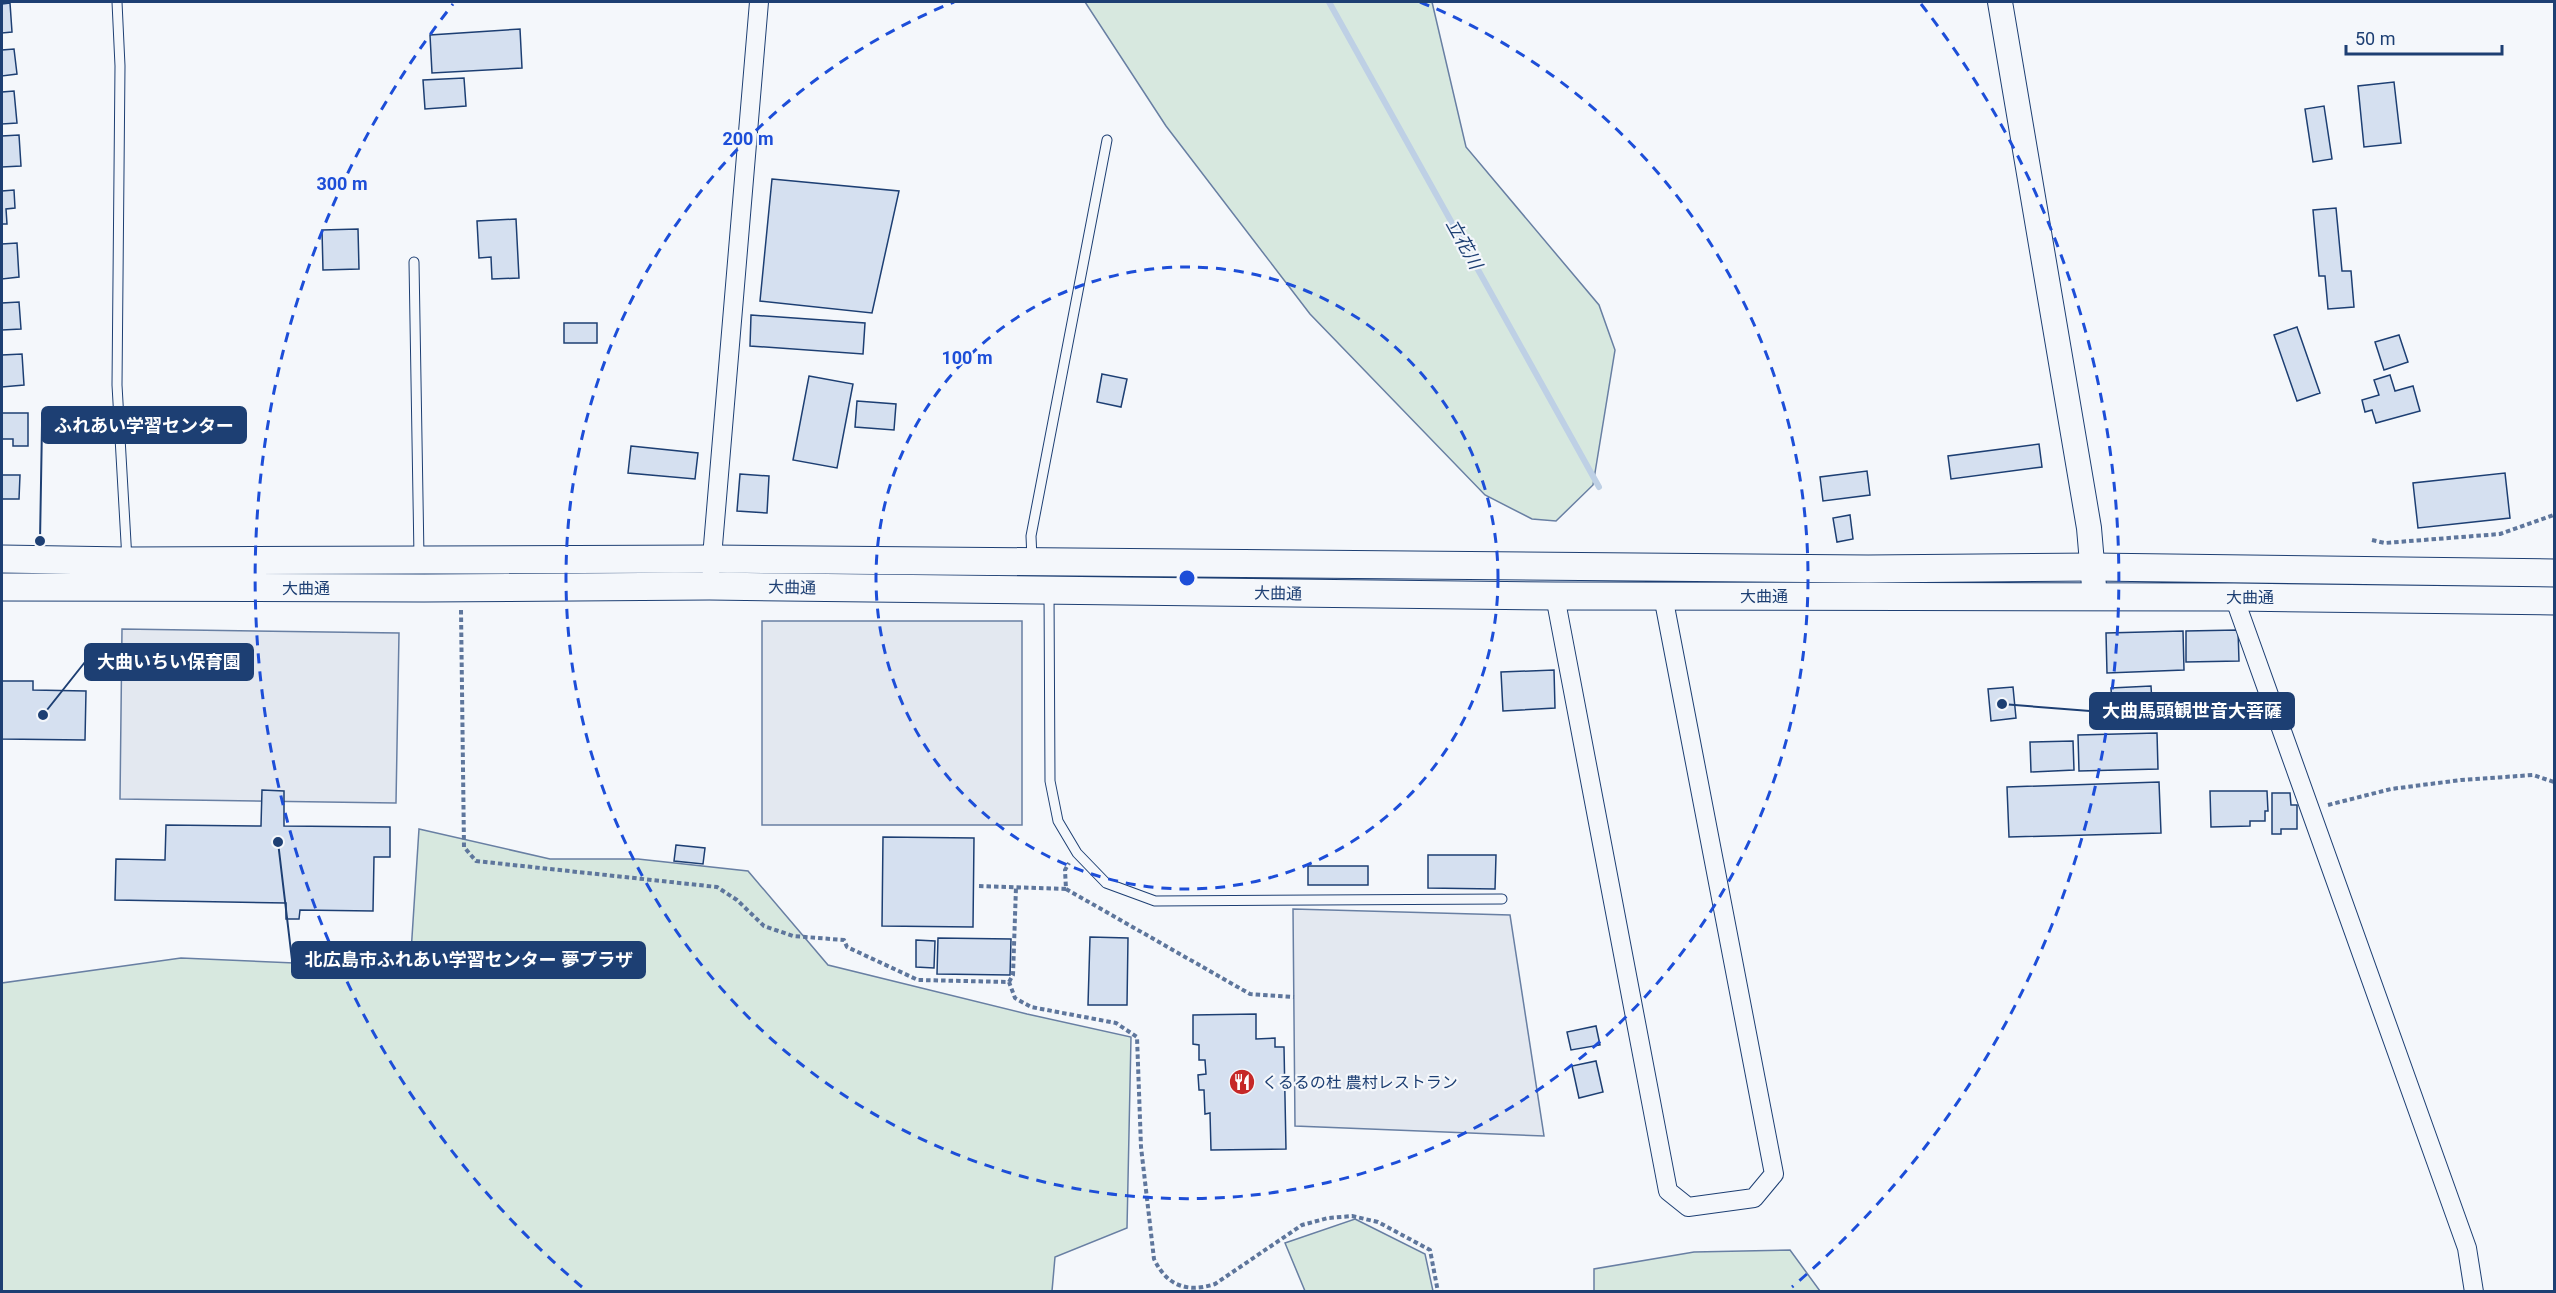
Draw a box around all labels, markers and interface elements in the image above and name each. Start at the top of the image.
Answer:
scale bar [2346,18,2502,56]
text: 50 m [2355,28,2395,49]
text: 200 m [722,128,774,149]
text: 300 m [316,173,368,194]
water label: 立花川 [1442,215,1488,274]
text: 100 m [941,347,993,368]
callout: ふれあい学習センター [42,407,246,443]
text: ふれあい学習センター [54,415,234,436]
centre of rings [1177,568,1197,588]
street label: 大曲通 [768,578,816,597]
street label: 大曲通 [282,579,330,598]
street label: 大曲通 [1254,584,1302,603]
street label: 大曲通 [1740,587,1788,606]
street label: 大曲通 [2226,588,2274,607]
callout: 大曲いちい保育園 [85,644,253,680]
text: 大曲いちい保育園 [97,651,241,672]
callout: 大曲馬頭観世音大菩薩 [2090,693,2294,729]
text: 大曲馬頭観世音大菩薩 [2102,700,2282,721]
callout: 北広島市ふれあい学習センター 夢プラザ [292,942,645,978]
text: 北広島市ふれあい学習センター 夢プラザ [305,949,633,970]
restaurant icon: くるるの杜 農村レストラン [1227,1067,1257,1097]
place label: くるるの杜 農村レストラン [1262,1073,1458,1092]

